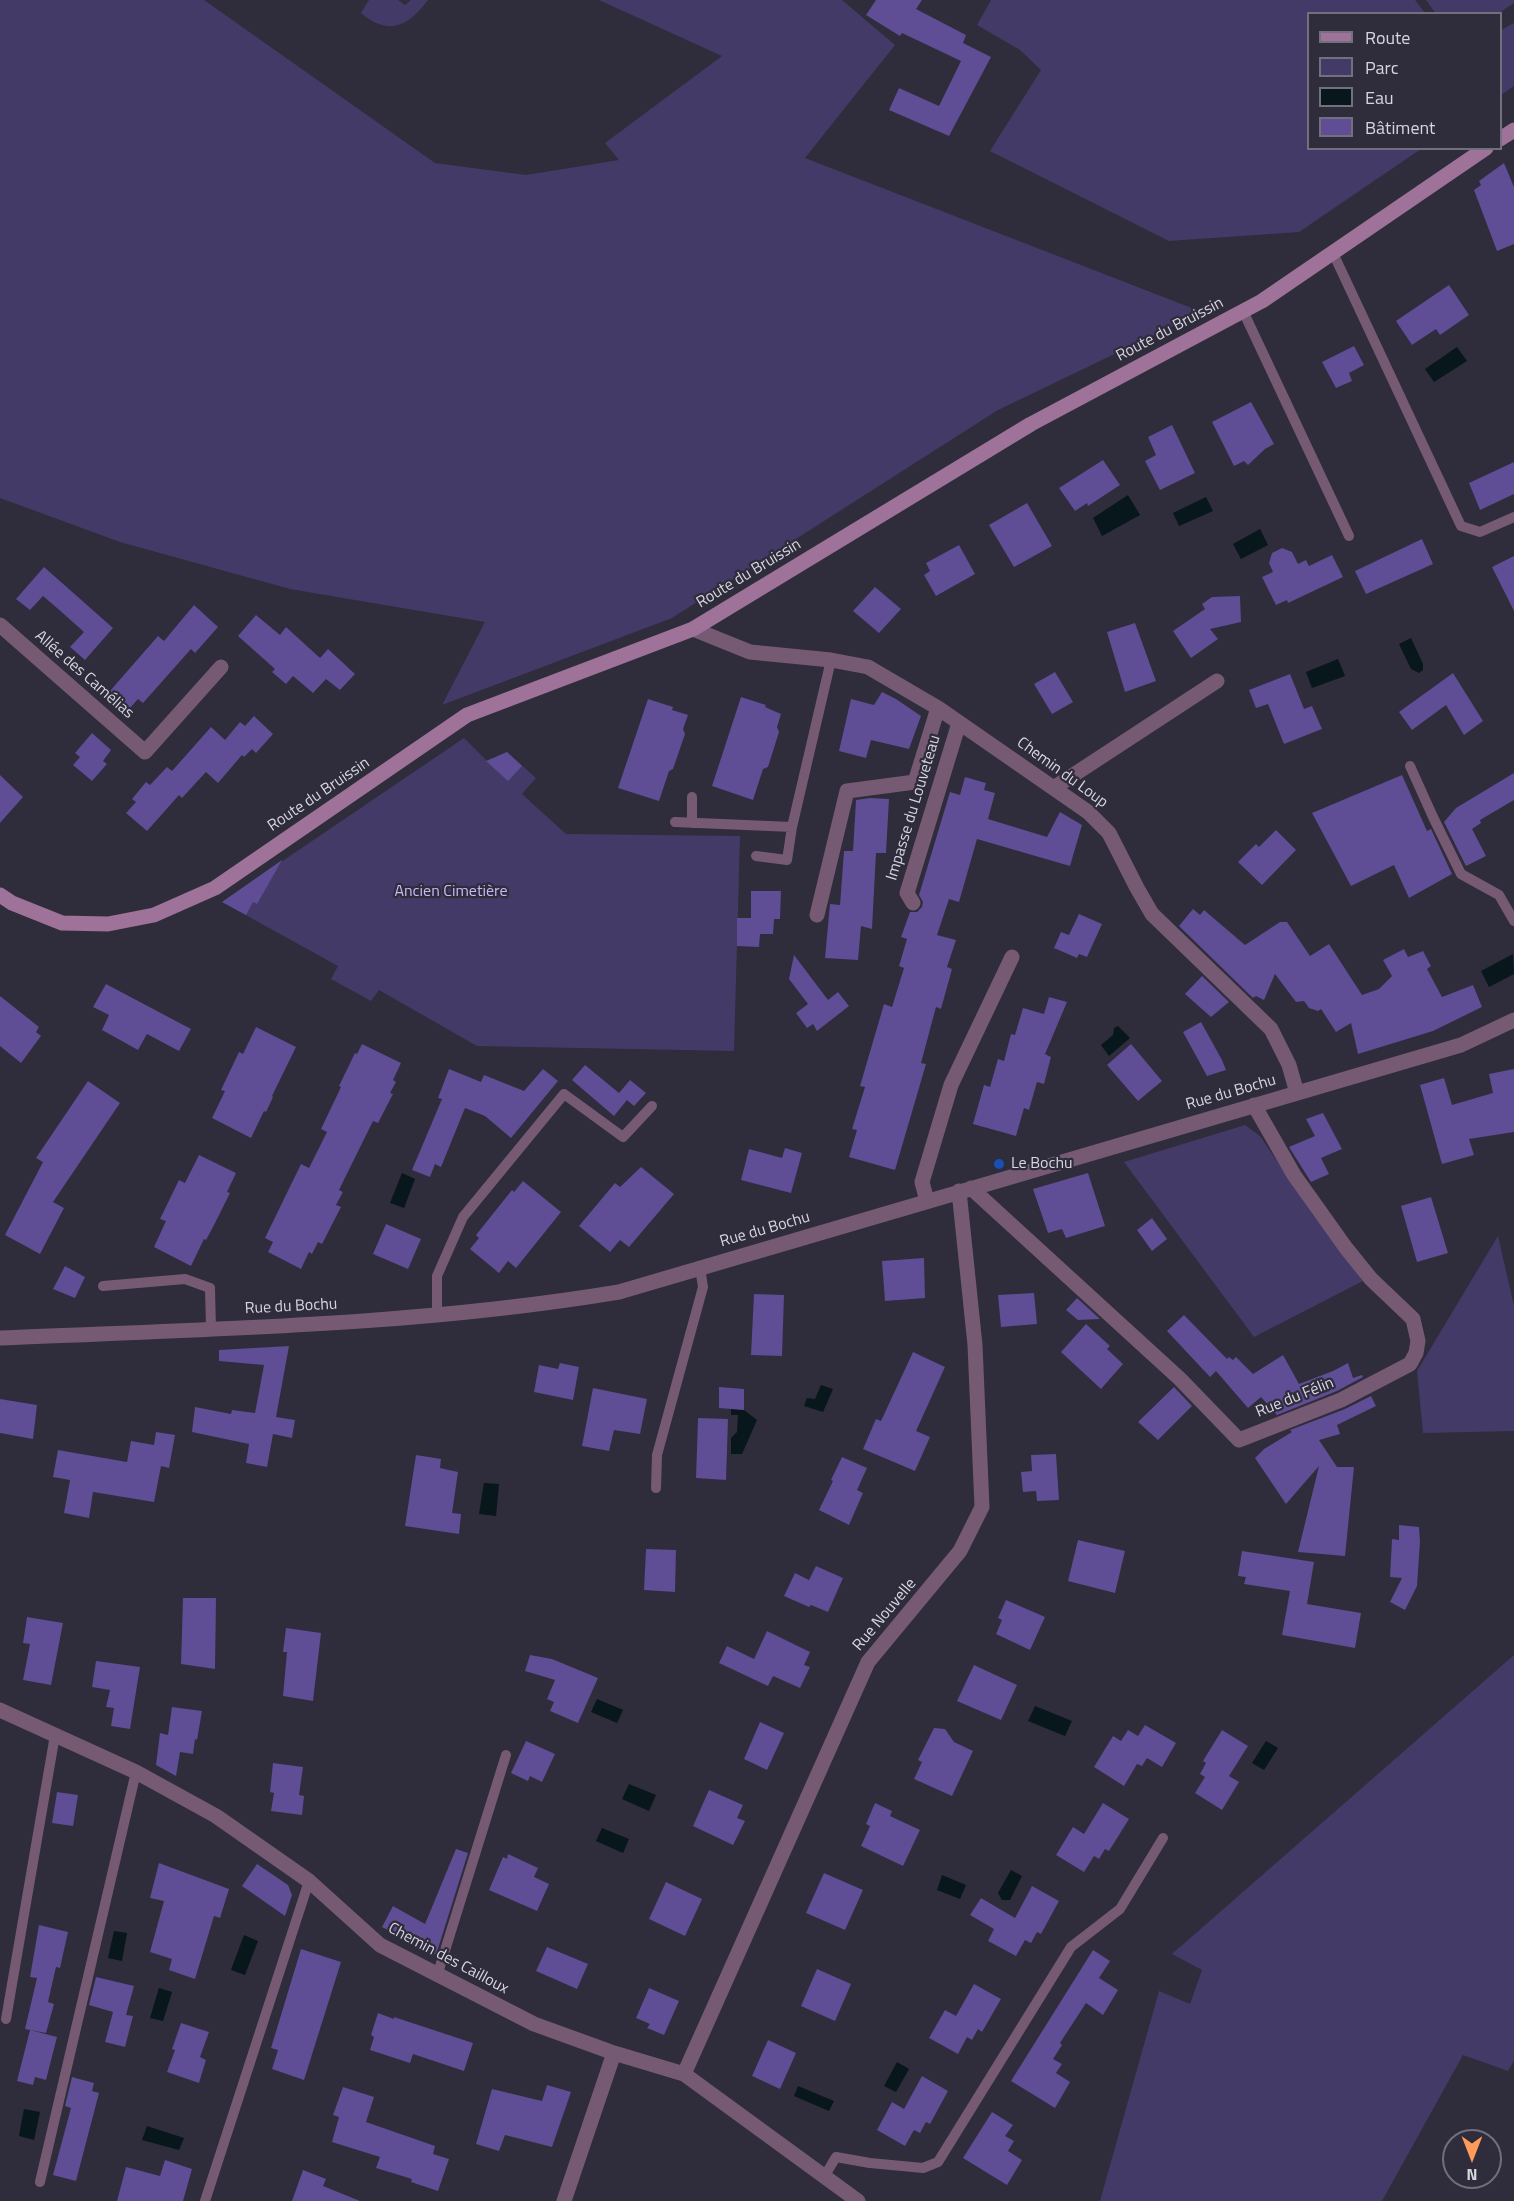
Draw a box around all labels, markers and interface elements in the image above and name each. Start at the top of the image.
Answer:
legend [1307,12,1502,150]
text: Route [1365,24,1410,51]
text: Parc [1365,54,1399,81]
text: Eau [1365,84,1394,111]
text: Bâtiment [1365,114,1435,141]
street label: Route du Bruissin [1113,294,1227,366]
street label: Route du Bruissin [693,535,805,613]
street label: Allée des Camélias [31,627,137,723]
street label: Impasse du Louveteau [883,733,945,883]
street label: Chemin du Loup [1013,734,1111,812]
street label: Route du Bruissin [264,754,374,836]
park label: Ancien Cimetière [394,882,508,902]
street label: Rue du Bochu [1184,1071,1278,1115]
place label: Le Bochu [1011,1154,1073,1174]
marker: Le Bochu [992,1157,1006,1171]
street label: Rue du Bochu [718,1208,812,1252]
street label: Rue du Bochu [244,1295,338,1319]
street label: Rue du Félin [1253,1374,1337,1422]
street label: Rue Nouvelle [849,1575,921,1655]
street label: Chemin des Cailloux [384,1919,512,1999]
north arrow [1442,2129,1502,2189]
text: N [1466,2163,1478,2187]

